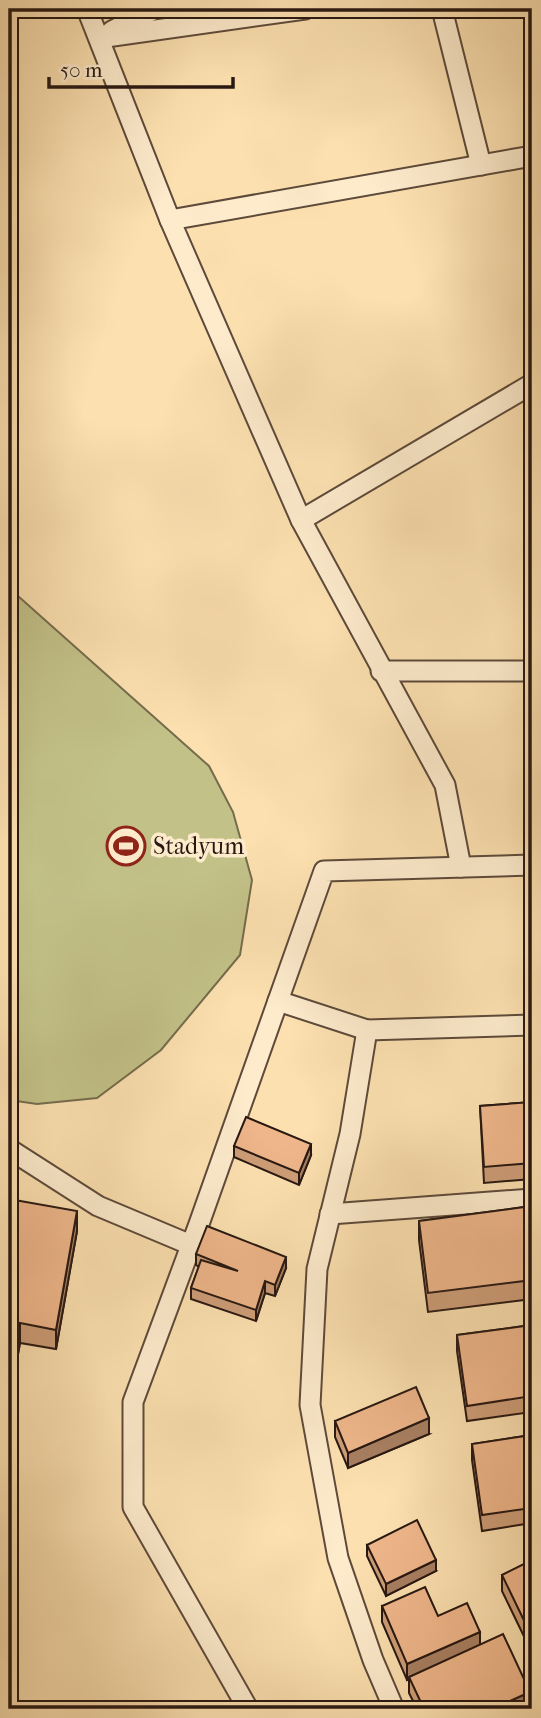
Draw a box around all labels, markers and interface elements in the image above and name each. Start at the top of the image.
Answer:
scale bar [49,46,233,90]
text: 50 m [60,58,103,82]
sports icon: Stadyum [105,825,147,867]
place label: Stadyum [153,832,244,860]

